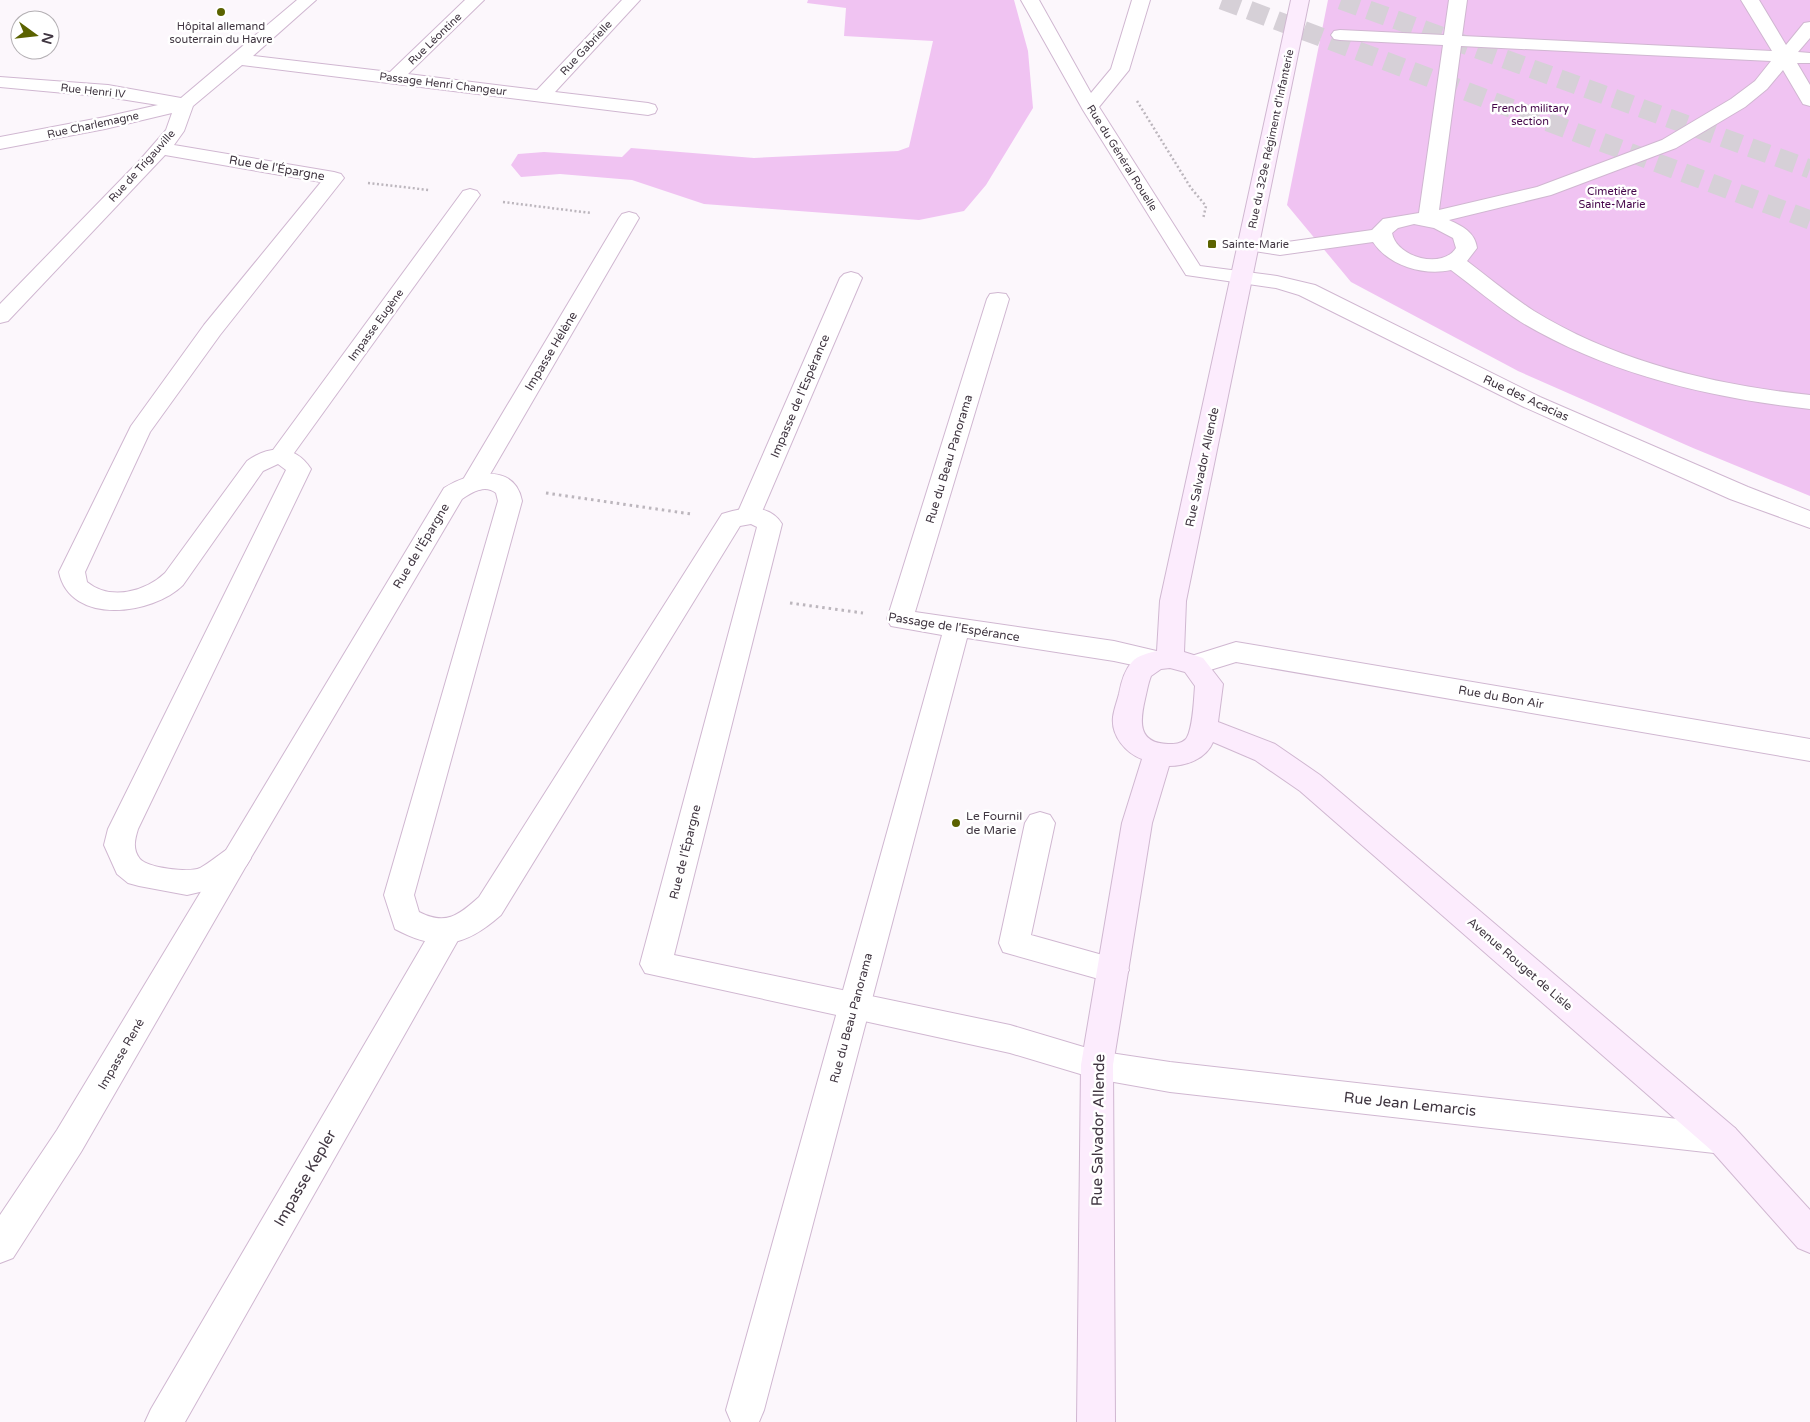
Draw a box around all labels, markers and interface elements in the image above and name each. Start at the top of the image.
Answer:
marker: Hôpital allemand souterrain du Havre [215,6,227,18]
north arrow [10,10,60,60]
street label: Rue Léontine [406,10,464,68]
street label: Rue Gabrielle [557,18,615,78]
place label: Hôpital allemand souterrain du Havre [170,20,272,46]
text: N [37,31,57,46]
street label: Rue du 329e Régiment d'Infanterie [1246,48,1296,230]
street label: Passage Henri Changeur [379,70,508,98]
street label: Rue Henri IV [60,81,126,101]
park label: French military section [1491,102,1569,128]
street label: Rue du Général Rouelle [1084,103,1160,213]
street label: Rue Charlemagne [46,109,140,141]
street label: Rue de Trigauville [106,127,178,205]
street label: Rue de l'Épargne [228,153,326,183]
park label: Cimetière Sainte-Marie [1578,185,1646,211]
marker: Sainte-Marie [1206,238,1218,250]
place label: Sainte-Marie [1222,238,1289,251]
street label: Impasse Eugène [346,287,406,363]
street label: Impasse Hélène [522,309,580,393]
street label: Impasse de l'Espérance [768,332,832,460]
street label: Rue des Acacias [1481,372,1571,424]
street label: Rue du Beau Panorama [923,393,975,525]
street label: Rue Salvador Allende [1182,406,1222,528]
street label: Rue de l'Épargne [390,501,452,591]
street label: Passage de l'Espérance [887,610,1021,644]
street label: Rue du Bon Air [1457,683,1545,711]
street label: Rue de l'Épargne [666,803,704,901]
place label: Le Fournil de Marie [966,809,1022,837]
marker: Le Fournil de Marie [950,817,962,829]
street label: Avenue Rouget de Lisle [1465,915,1575,1013]
street label: Rue du Beau Panorama [827,951,875,1085]
street label: Impasse René [95,1016,147,1092]
street label: Rue Salvador Allende [1088,1054,1108,1206]
street label: Rue Jean Lemarcis [1343,1088,1477,1120]
street label: Impasse Kepler [270,1126,340,1230]

